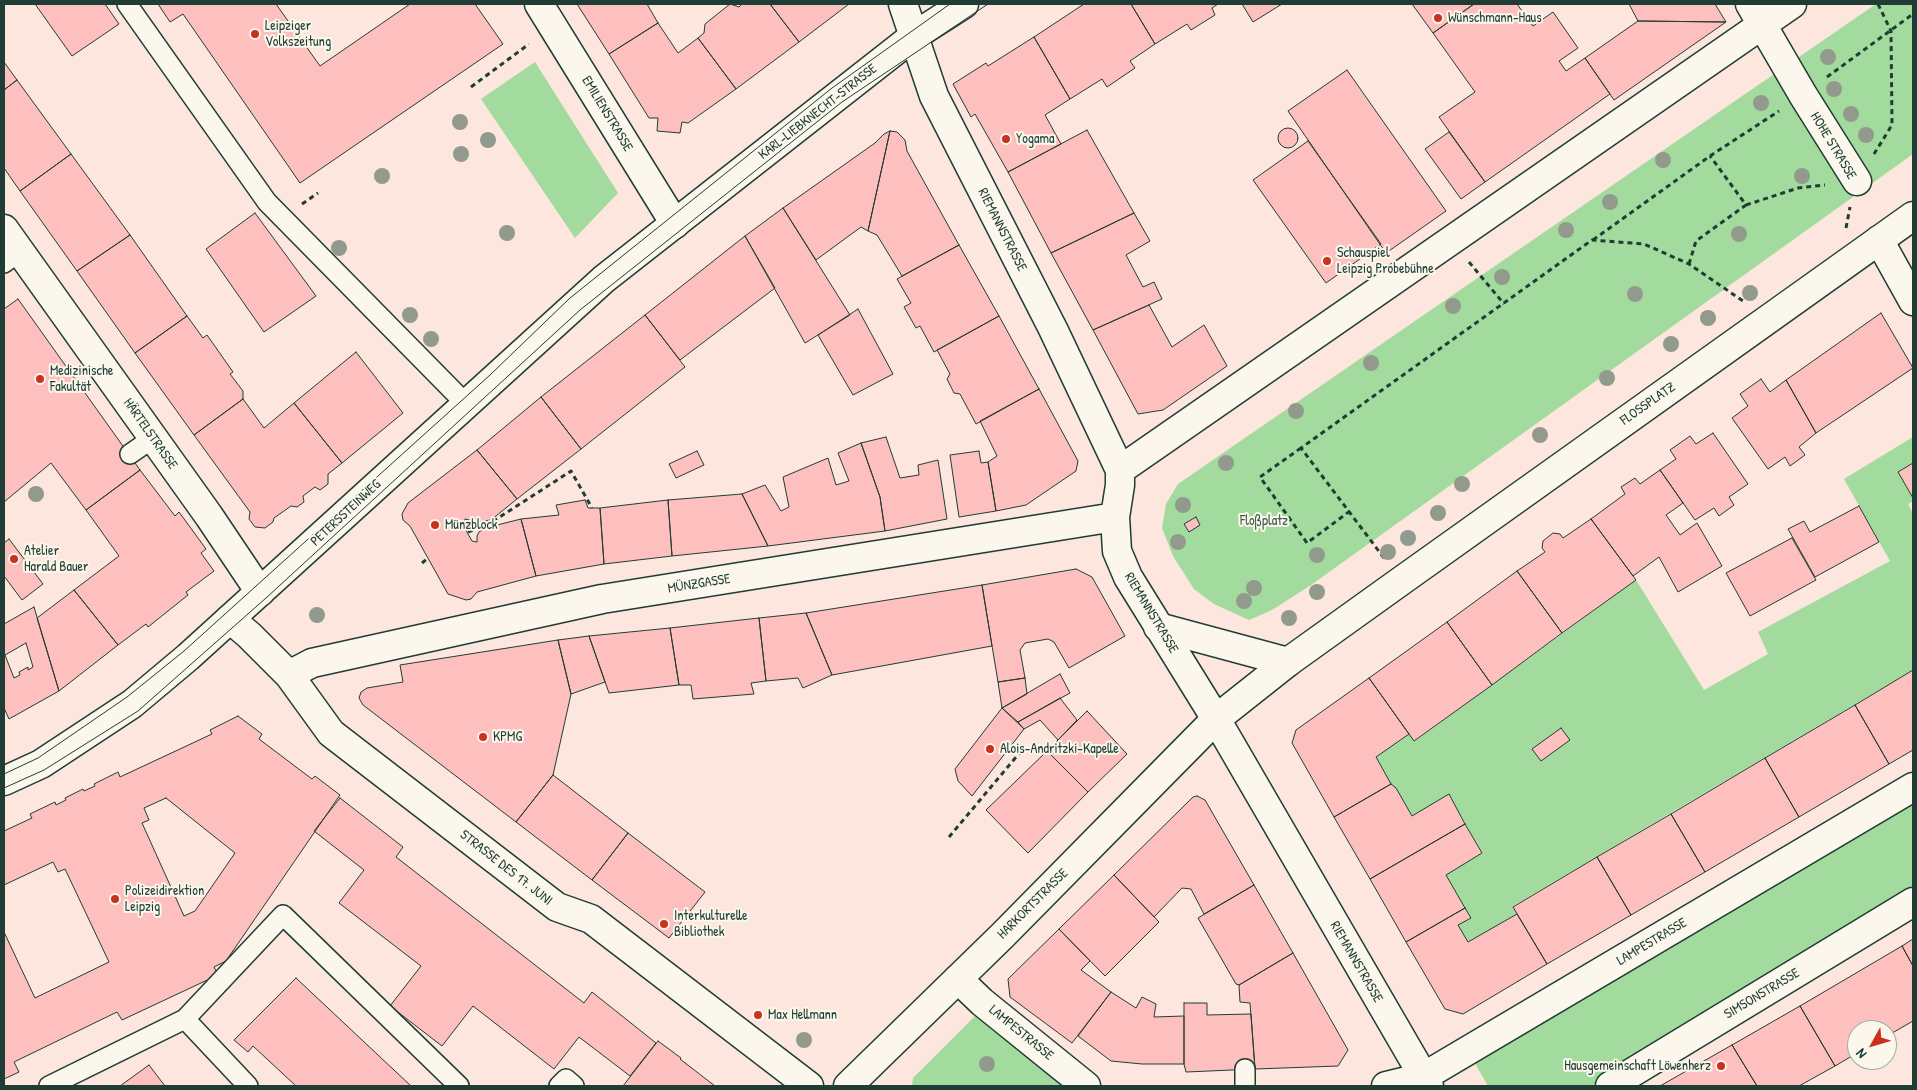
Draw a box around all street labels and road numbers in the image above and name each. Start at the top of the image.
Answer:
street label: KARL-LIEBKNECHT-STRASSE [755,61,881,163]
street label: EMILIENSTRASSE [578,73,636,155]
street label: HOHE STRASSE [1806,109,1860,183]
street label: RIEMANNSTRASSE [974,186,1030,274]
street label: FLOSSPLATZ [1617,379,1679,429]
street label: HÄRTELSTRASSE [119,395,181,473]
street label: PETERSSTEINWEG [307,476,385,550]
street label: RIEMANNSTRASSE [1120,570,1182,656]
street label: MÜNZGASSE [666,571,732,597]
street label: STRASSE DES 17. JUNI [456,827,556,909]
street label: HARKORTSTRASSE [994,865,1072,943]
street label: LAMPESTRASSE [1614,915,1690,969]
street label: RIEMANNSTRASSE [1326,918,1386,1006]
street label: SIMSONSTRASSE [1721,965,1803,1023]
street label: LAMPESTRASSE [985,1002,1057,1064]

